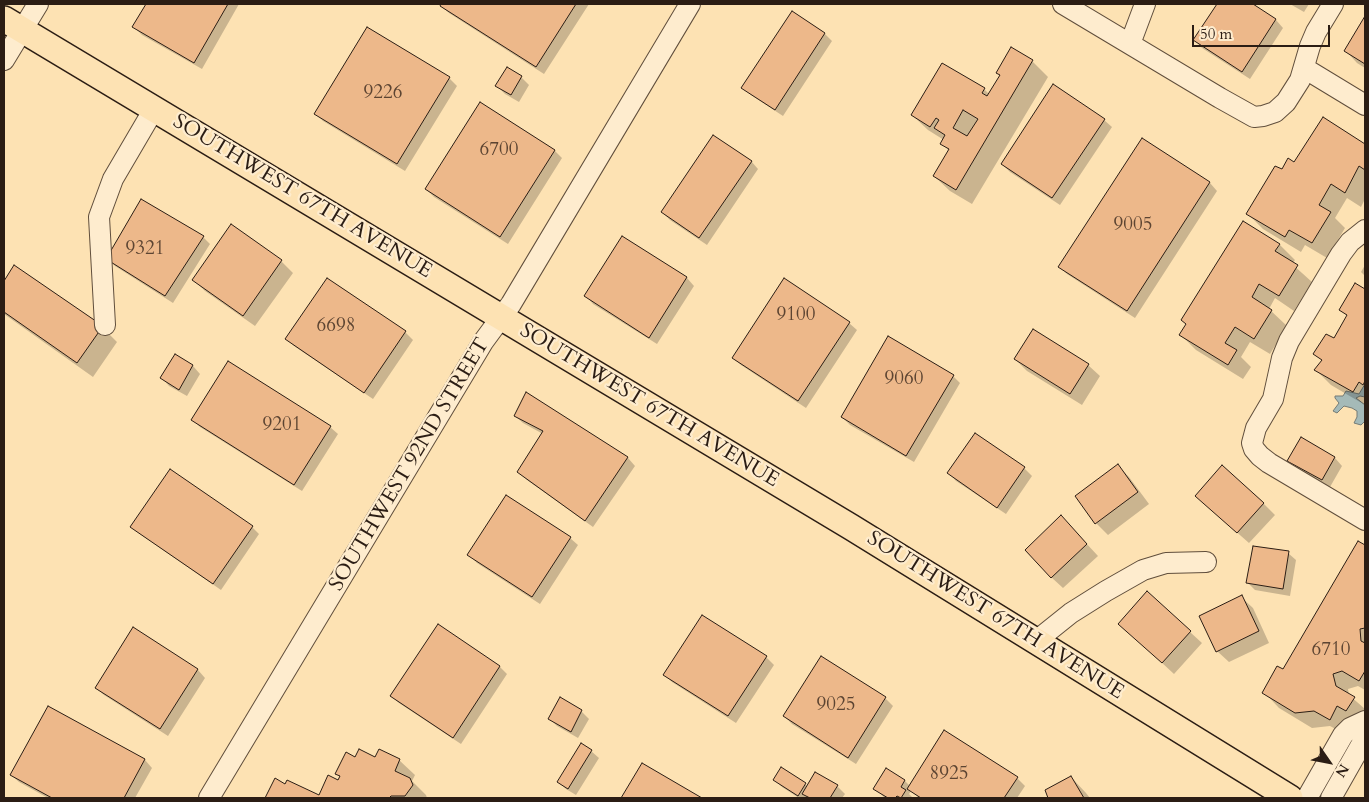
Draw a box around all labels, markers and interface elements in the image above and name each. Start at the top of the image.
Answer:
scale bar [1194,15,1332,47]
text: 50 m [1200,24,1232,44]
house number: 9226 [364,83,402,105]
street label: SOUTHWEST 67TH AVENUE [168,109,436,285]
house number: 6700 [480,140,518,162]
house number: 9005 [1114,215,1152,237]
house number: 9321 [126,239,164,261]
house number: 9100 [777,305,815,327]
house number: 6698 [317,316,355,338]
street label: SOUTHWEST 67TH AVENUE [515,318,783,494]
street label: SOUTHWEST 92ND STREET [324,334,496,596]
house number: 9060 [885,369,923,391]
house number: 9201 [263,415,301,437]
street label: SOUTHWEST 67TH AVENUE [862,526,1128,706]
house number: 6710 [1312,640,1350,662]
house number: 9025 [817,695,855,717]
north arrow [1304,737,1354,787]
text: N [1331,760,1353,781]
house number: 8925 [930,764,968,786]

